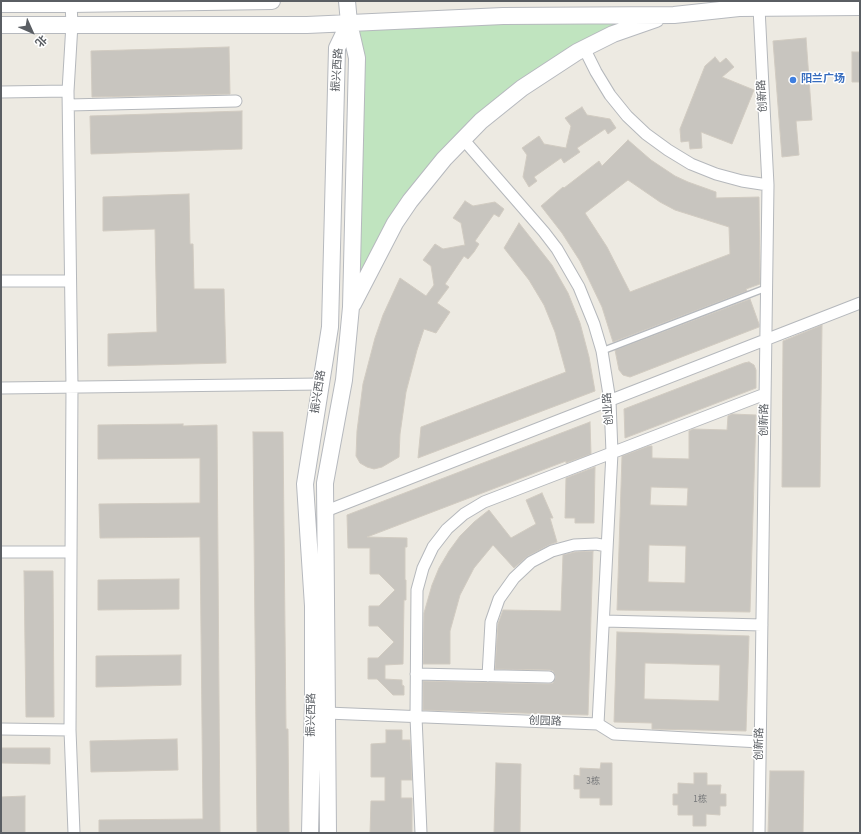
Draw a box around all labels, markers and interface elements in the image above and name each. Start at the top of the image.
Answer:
north arrow [12,12,52,52]
text: 北 [32,32,50,50]
street label: 振兴西路 [330,48,346,92]
place label: 阳兰广场 [801,73,845,87]
marker: 阳兰广场 [788,75,798,85]
street label: 创新路 [756,79,770,113]
street label: 振兴西路 [309,369,329,415]
street label: 创业路 [601,392,617,426]
street label: 创新路 [758,403,772,437]
street label: 振兴西路 [305,693,319,737]
street label: 创园路 [528,715,562,729]
street label: 创新路 [753,727,767,761]
house number: 3栋 [586,777,600,787]
house number: 1栋 [693,795,707,805]

